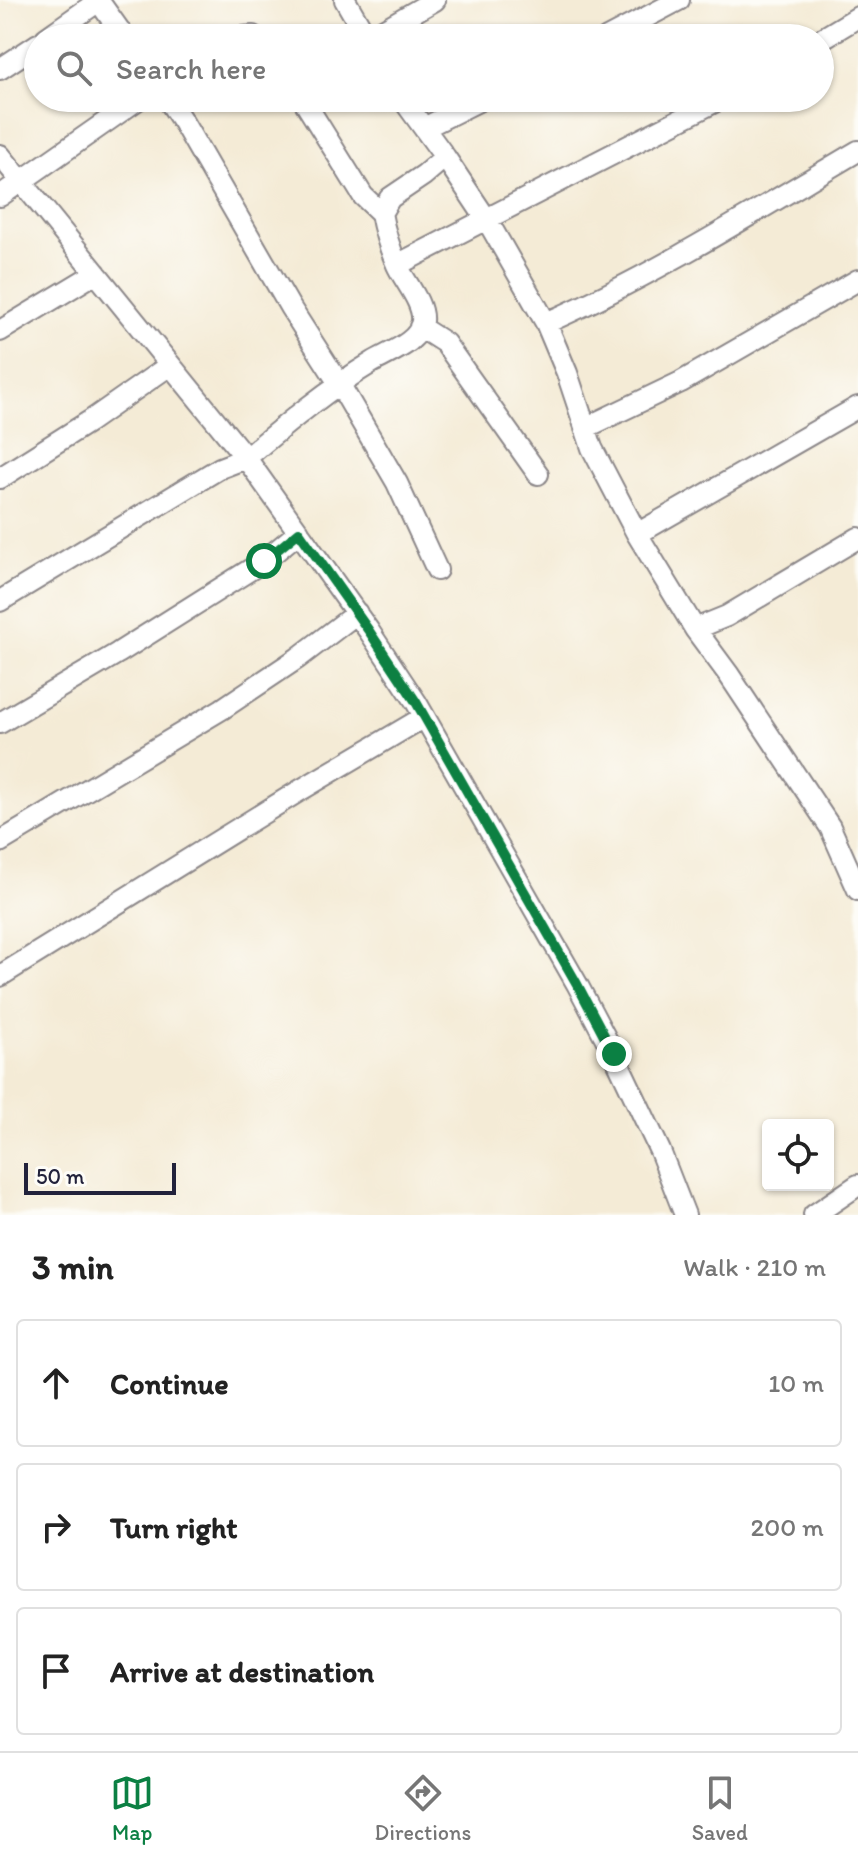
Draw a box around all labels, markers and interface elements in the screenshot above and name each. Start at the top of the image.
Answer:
search box [24,24,834,112]
icon: search [52,46,96,90]
text: Search here [116,50,266,87]
route start [246,543,282,579]
route end [596,1036,632,1072]
map controls [762,1119,834,1191]
button: locate [762,1119,834,1191]
scale bar [24,1159,176,1195]
text: 50 m [36,1163,85,1190]
text: 3 min [32,1247,114,1288]
text: Walk · 210 m [683,1251,826,1283]
icon: ahead [34,1361,78,1405]
text: Continue [110,1365,229,1402]
text: 10 m [768,1367,824,1399]
icon: right [34,1505,78,1549]
text: Turn right [110,1509,238,1546]
text: 200 m [751,1511,824,1543]
icon: arrive [34,1649,78,1693]
text: Arrive at destination [110,1653,374,1690]
tab: Map [110,1771,154,1846]
tab: Directions [375,1771,471,1846]
tab: Saved [692,1771,748,1846]

